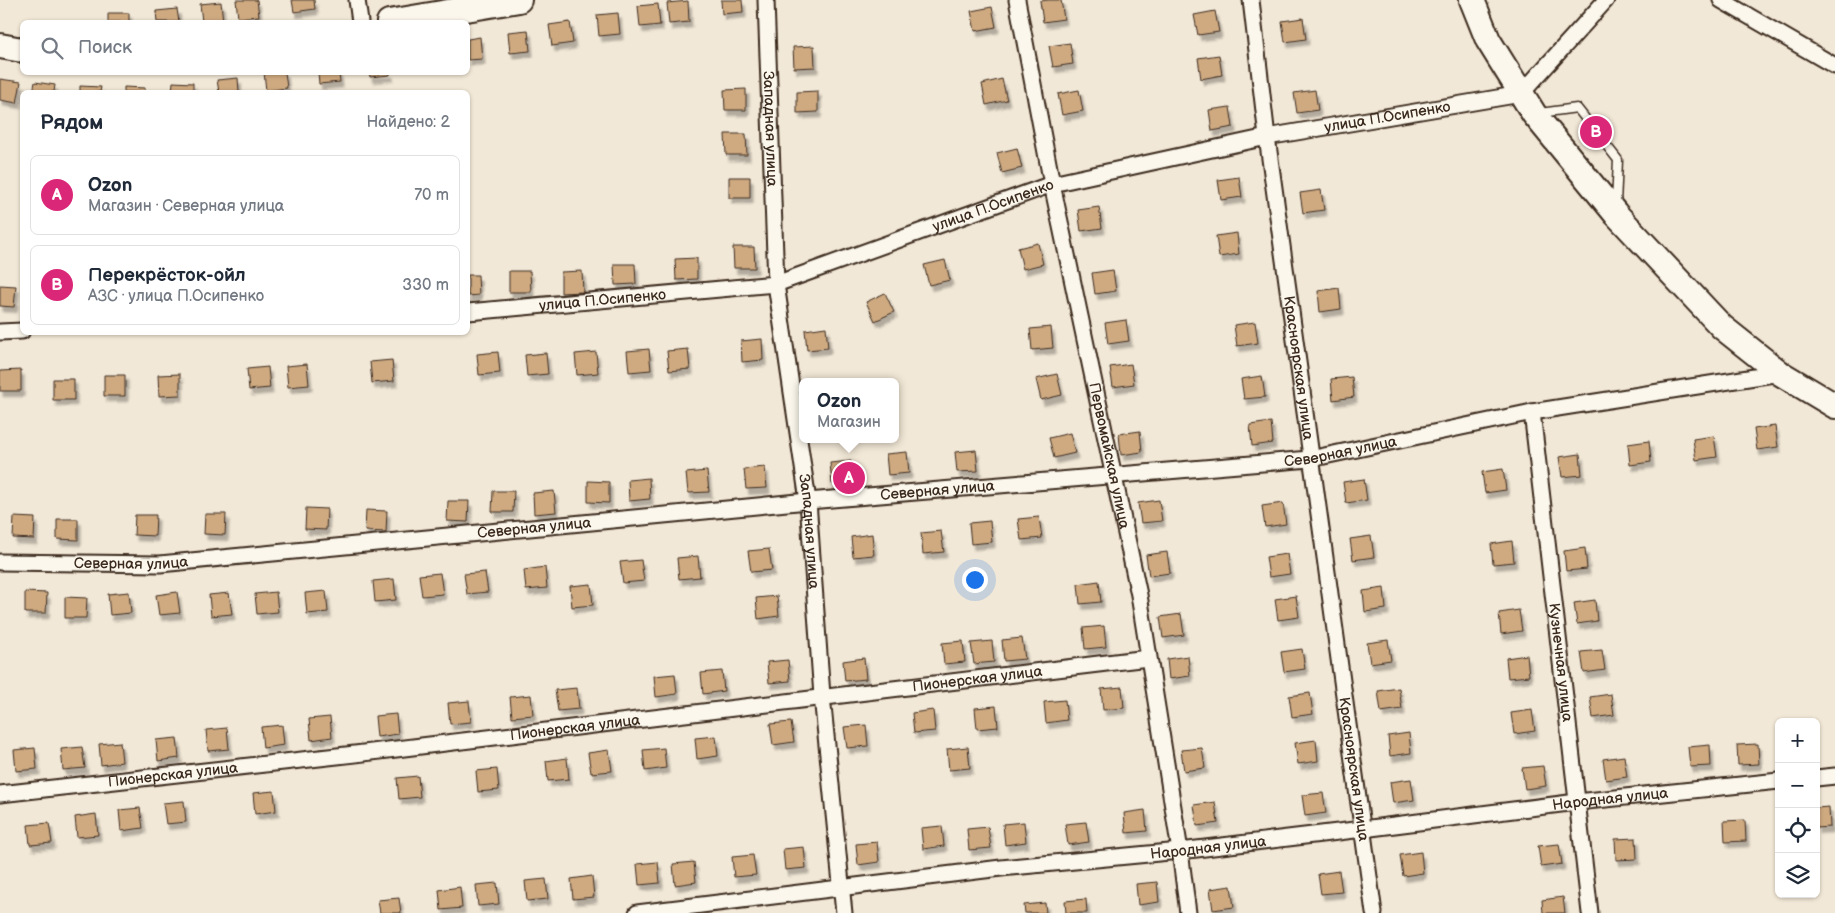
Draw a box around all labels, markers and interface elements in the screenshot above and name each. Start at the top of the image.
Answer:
search box [20,20,470,75]
icon: search [38,34,66,62]
text: Поиск [78,36,132,59]
street label: Западная улица [759,71,782,187]
street label: улица П.Осипенко [1323,97,1452,137]
text: Рядом [40,110,103,135]
text: Найдено: 2 [366,113,450,132]
pin: B [1580,113,1612,151]
text: Ozon [88,174,132,197]
street label: улица П.Осипенко [930,175,1056,237]
text: A [52,186,62,205]
text: 70 m [414,186,449,205]
text: Магазин · Северная улица [88,197,284,216]
text: Перекрёсток-ойл [88,264,246,287]
text: B [51,276,63,295]
text: 330 m [402,276,449,295]
street label: улица П.Осипенко [538,285,667,316]
text: АЗС · улица П.Осипенко [88,287,264,306]
street label: Красноярская улица [1279,295,1318,441]
popup [799,378,899,443]
street label: Первомайская улица [1084,381,1134,531]
text: Ozon [817,390,861,413]
text: Магазин [817,413,881,432]
street label: Северная улица [1283,432,1399,471]
pin: A [833,459,865,497]
street label: Западная улица [794,473,823,590]
street label: Северная улица [880,476,995,505]
street label: Северная улица [476,513,592,543]
street label: Северная улица [74,552,189,574]
your location [962,567,988,593]
street label: Кузнечная улица [1544,602,1577,723]
street label: Пионерская улица [911,662,1043,696]
street label: Красноярская улица [1334,696,1373,843]
street label: Пионерская улица [509,711,641,745]
map controls [1775,718,1820,898]
button: + [1775,718,1820,763]
street label: Пионерская улица [107,758,239,792]
button: − [1775,763,1820,808]
street label: Народная улица [1551,784,1669,815]
button: locate [1775,808,1820,853]
street label: Народная улица [1150,832,1267,864]
button: layers [1775,853,1820,898]

